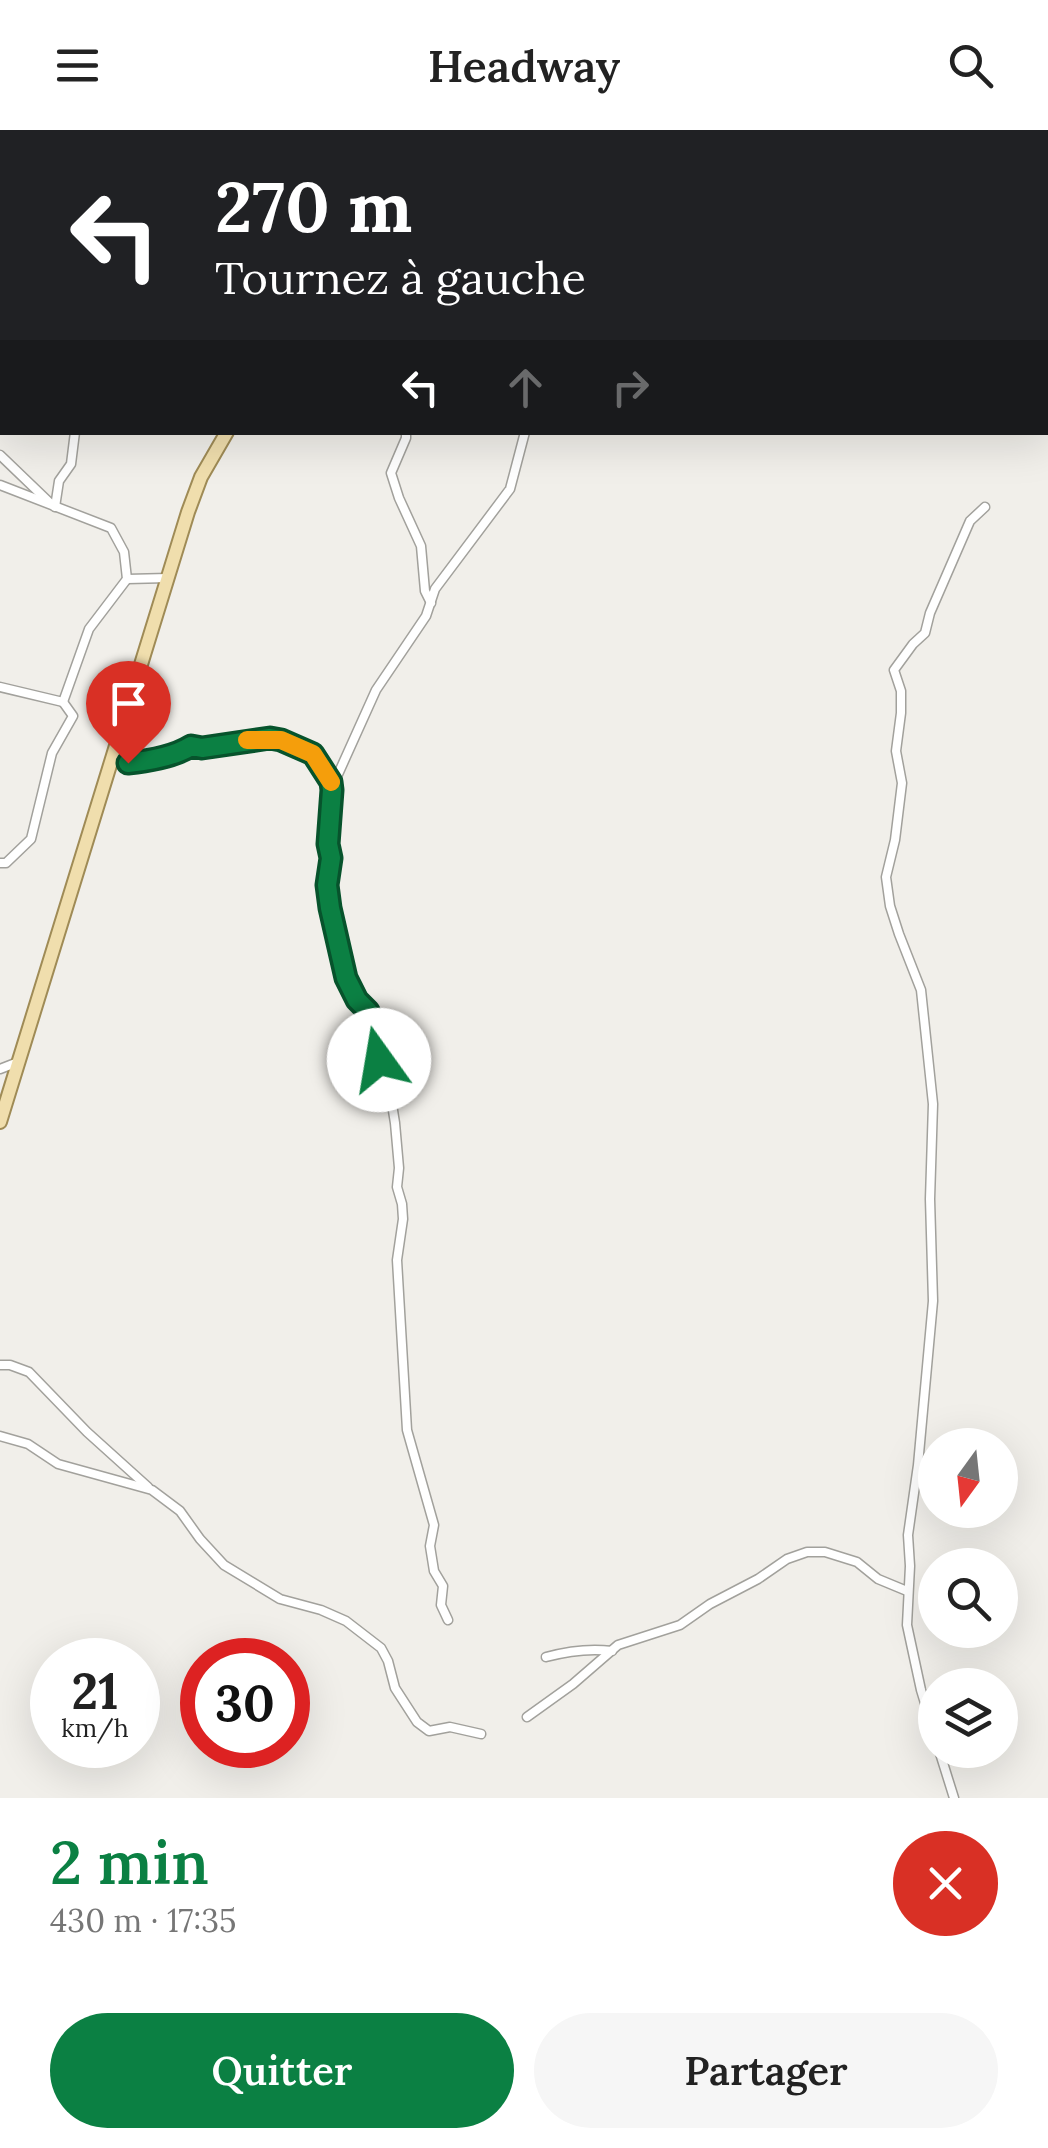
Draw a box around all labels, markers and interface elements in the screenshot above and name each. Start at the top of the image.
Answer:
text: Headway [428,37,620,94]
icon: menu [50,38,105,93]
icon: search [943,38,998,93]
text: 270 m [215,162,412,251]
icon: left [50,170,180,300]
text: Tournez à gauche [215,249,586,306]
icon: left [393,360,448,415]
icon: ahead [498,360,553,415]
icon: right [603,360,658,415]
pin [86,661,171,764]
icon: arrive [101,676,156,731]
position arrow [327,1008,431,1112]
north arrow [918,1428,1018,1528]
map controls [918,1428,1018,1768]
button: search [918,1548,1018,1648]
speed limit sign: 30 [180,1638,310,1768]
text: 21 [72,1659,118,1723]
button: layers [918,1668,1018,1768]
text: km/h [61,1712,129,1744]
text: 2 min [50,1824,209,1900]
button: close [893,1831,998,1936]
text: 430 m · 17:35 [50,1900,237,1941]
button: Quitter [50,2013,514,2128]
button: Partager [534,2013,998,2128]

